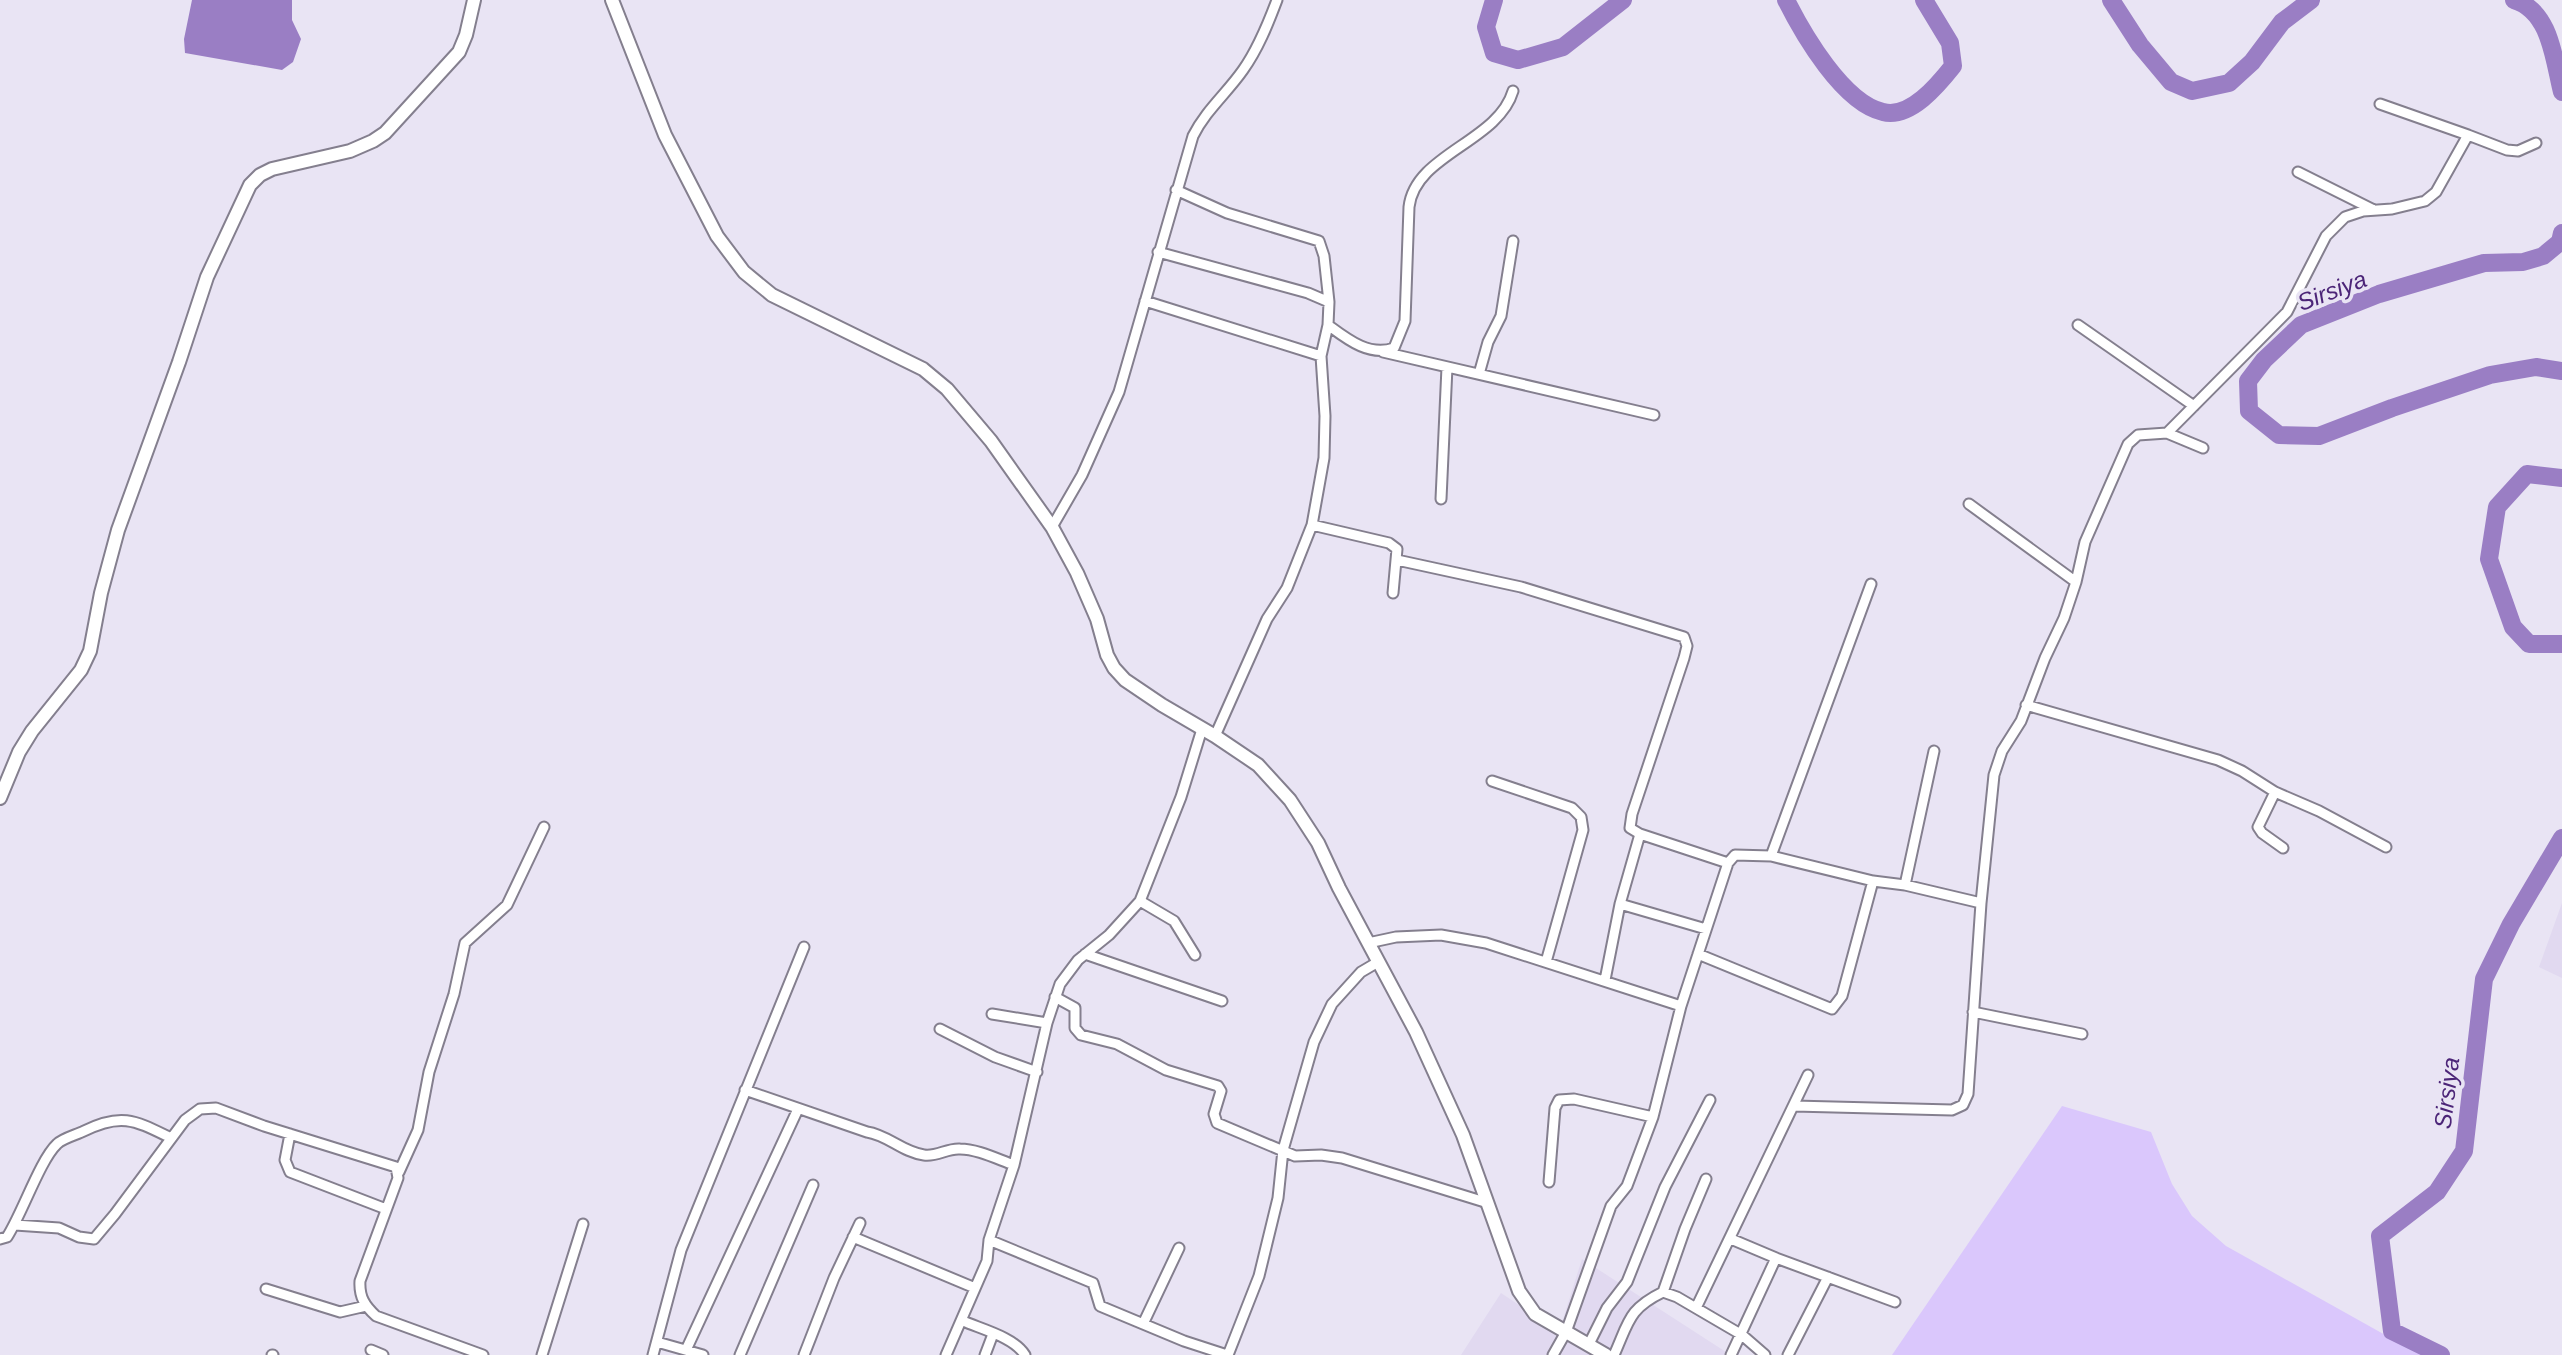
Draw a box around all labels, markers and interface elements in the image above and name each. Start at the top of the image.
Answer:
water label: Sirsiya [2293,265,2370,316]
water label: Sirsiya [2429,1056,2464,1130]

